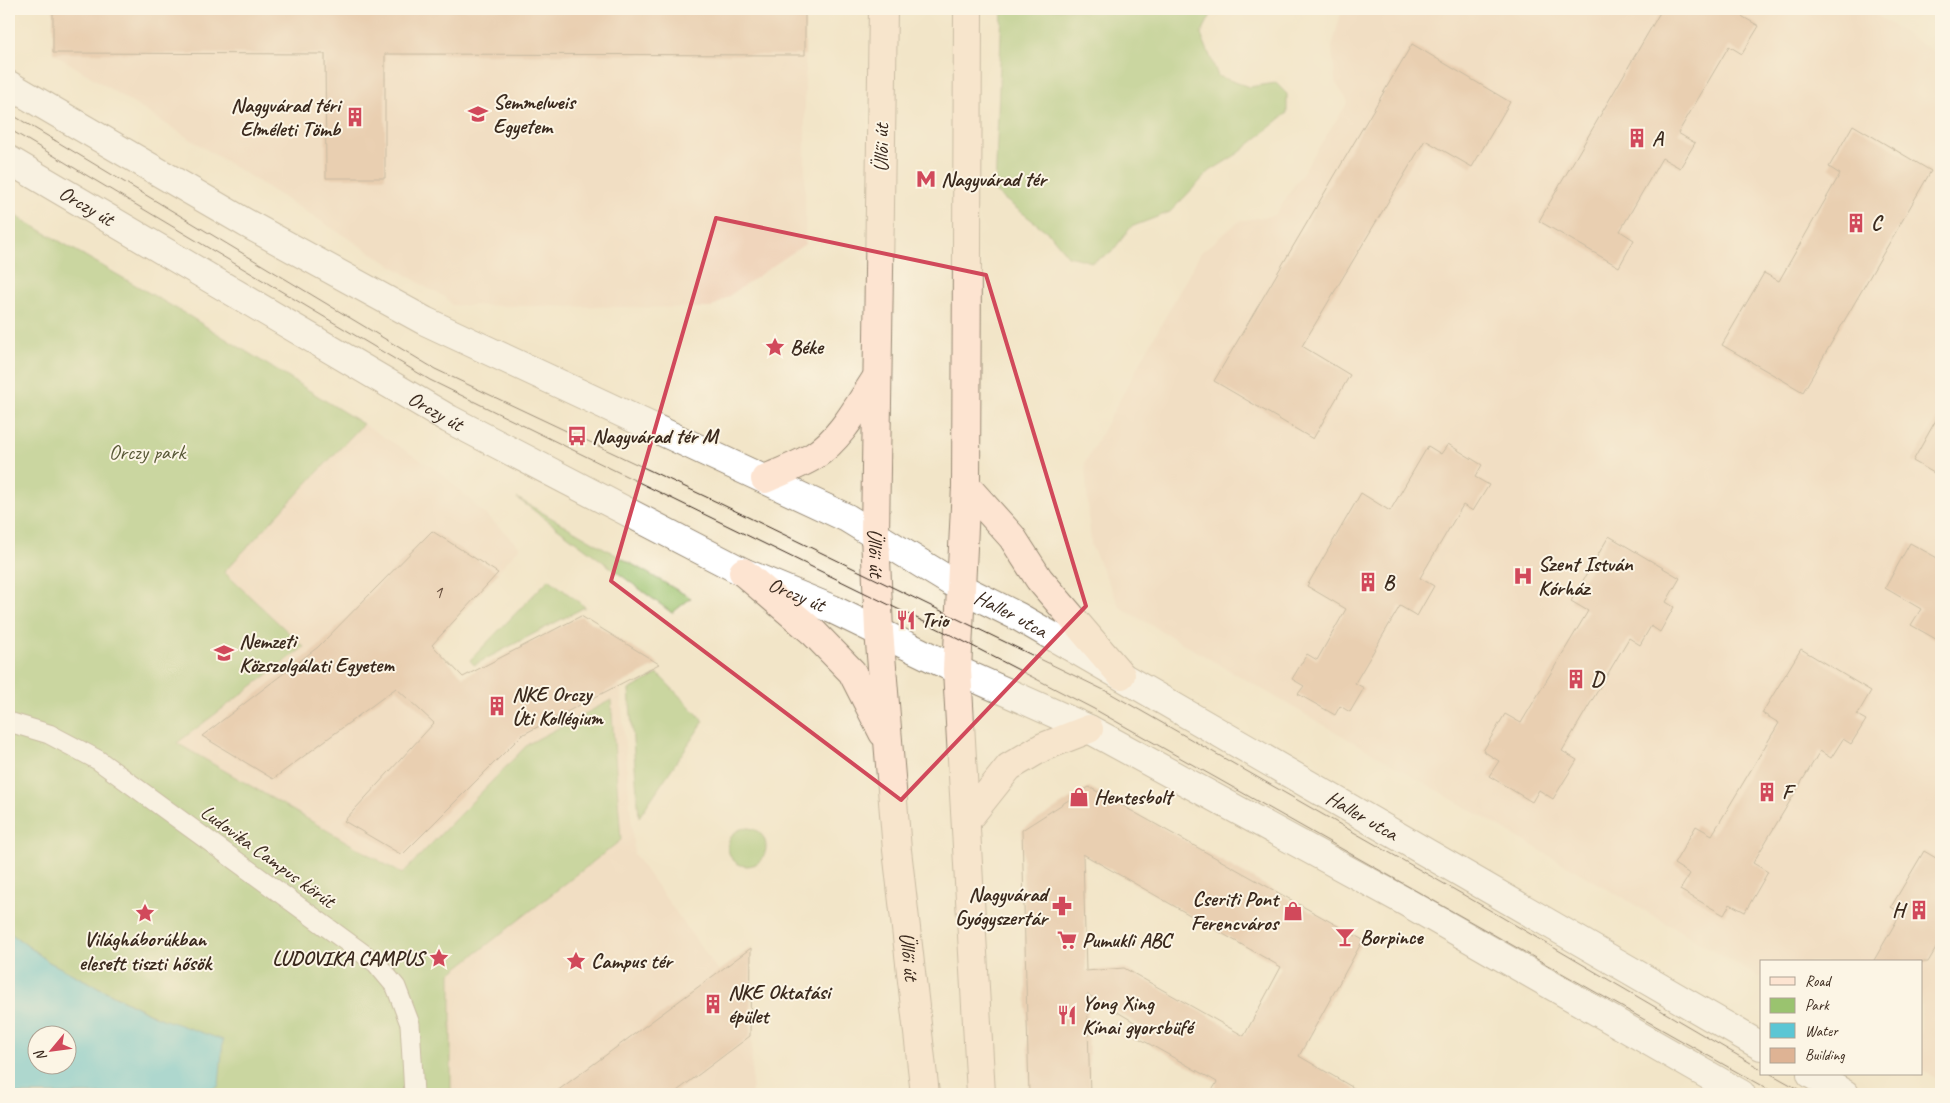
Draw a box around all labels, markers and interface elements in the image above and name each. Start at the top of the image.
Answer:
place label: Semmelweis Egyetem [493,89,578,140]
place label: Nagyvárad téri Elméleti Tömb [231,92,343,142]
school or university icon: Semmelweis Egyetem [467,103,489,125]
building icon: Nagyvárad téri Elméleti Tömb [344,106,366,128]
street label: Üllői út [868,122,894,172]
place label: A [1652,125,1664,151]
building icon: A [1626,127,1648,149]
place label: Nagyvárad tér [941,166,1048,193]
metro station icon: Nagyvárad tér [915,168,937,190]
street label: Orczy út [55,179,120,233]
place label: C [1871,210,1884,236]
building icon: C [1845,212,1867,234]
place label: Béke [790,334,825,360]
place icon: Béke [764,336,786,358]
street label: Orczy út [404,385,469,438]
place label: Nagyvárad tér M [592,423,720,450]
bus stop icon: Nagyvárad tér M [566,425,588,447]
park label: Orczy park [109,439,188,465]
street label: Üllői út [862,529,890,580]
place label: Szent István Kórház [1538,551,1634,601]
hospital icon: Szent István Kórház [1512,565,1534,587]
place label: B [1383,569,1396,595]
street label: Orczy út [764,571,831,618]
building icon: B [1357,571,1379,593]
house number: 1 [434,580,444,604]
street label: Haller utca [970,584,1054,645]
place label: Trio [921,607,951,633]
restaurant icon: Trio [895,609,917,631]
place label: Nemzeti Közszolgálati Egyetem [239,628,395,678]
school or university icon: Nemzeti Közszolgálati Egyetem [213,642,235,664]
place label: D [1591,666,1606,692]
building icon: D [1565,668,1587,690]
place label: NKE Orczy Úti Kollégium [512,681,604,731]
building icon: NKE Orczy Úti Kollégium [486,695,508,717]
place label: F [1782,779,1796,805]
building icon: F [1756,781,1778,803]
place label: Hentesbolt [1094,784,1175,810]
street label: Haller utca [1321,784,1404,847]
shop icon: Hentesbolt [1068,786,1090,808]
street label: Ludovika Campus körút [196,799,342,915]
place label: Nagyvárad Gyógyszertár [955,881,1051,932]
place label: Cseriti Pont Ferencváros [1191,886,1281,936]
pharmacy icon: Nagyvárad Gyógyszertár [1051,895,1073,917]
place label: H [1892,897,1908,923]
building icon: H [1908,899,1930,921]
shop icon: Cseriti Pont Ferencváros [1282,900,1304,922]
place icon: Világháborúkban elesett tiszti hősök [134,902,156,924]
place label: Borpince [1360,924,1424,950]
place label: Világháborúkban elesett tiszti hősök [79,926,213,976]
bar icon: Borpince [1334,926,1356,948]
place label: Pumukli ABC [1082,927,1175,953]
supermarket icon: Pumukli ABC [1056,929,1078,951]
street label: Üllői út [894,931,925,984]
place label: LUDOVIKA CAMPUS [272,945,428,971]
place icon: LUDOVIKA CAMPUS [428,947,450,969]
place label: Campus tér [591,948,674,974]
place icon: Campus tér [565,950,587,972]
legend [1760,960,1922,1076]
text: Road [1805,972,1832,991]
place label: NKE Oktatási épület [728,979,833,1029]
place label: Yong Xing Kínai gyorsbüfé [1082,990,1196,1040]
building icon: NKE Oktatási épület [702,993,724,1015]
text: Park [1805,996,1830,1015]
restaurant icon: Yong Xing Kínai gyorsbüfé [1056,1004,1078,1026]
text: Water [1805,1022,1839,1041]
north arrow [28,1026,78,1076]
text: N [30,1046,51,1064]
text: Building [1805,1046,1845,1065]

